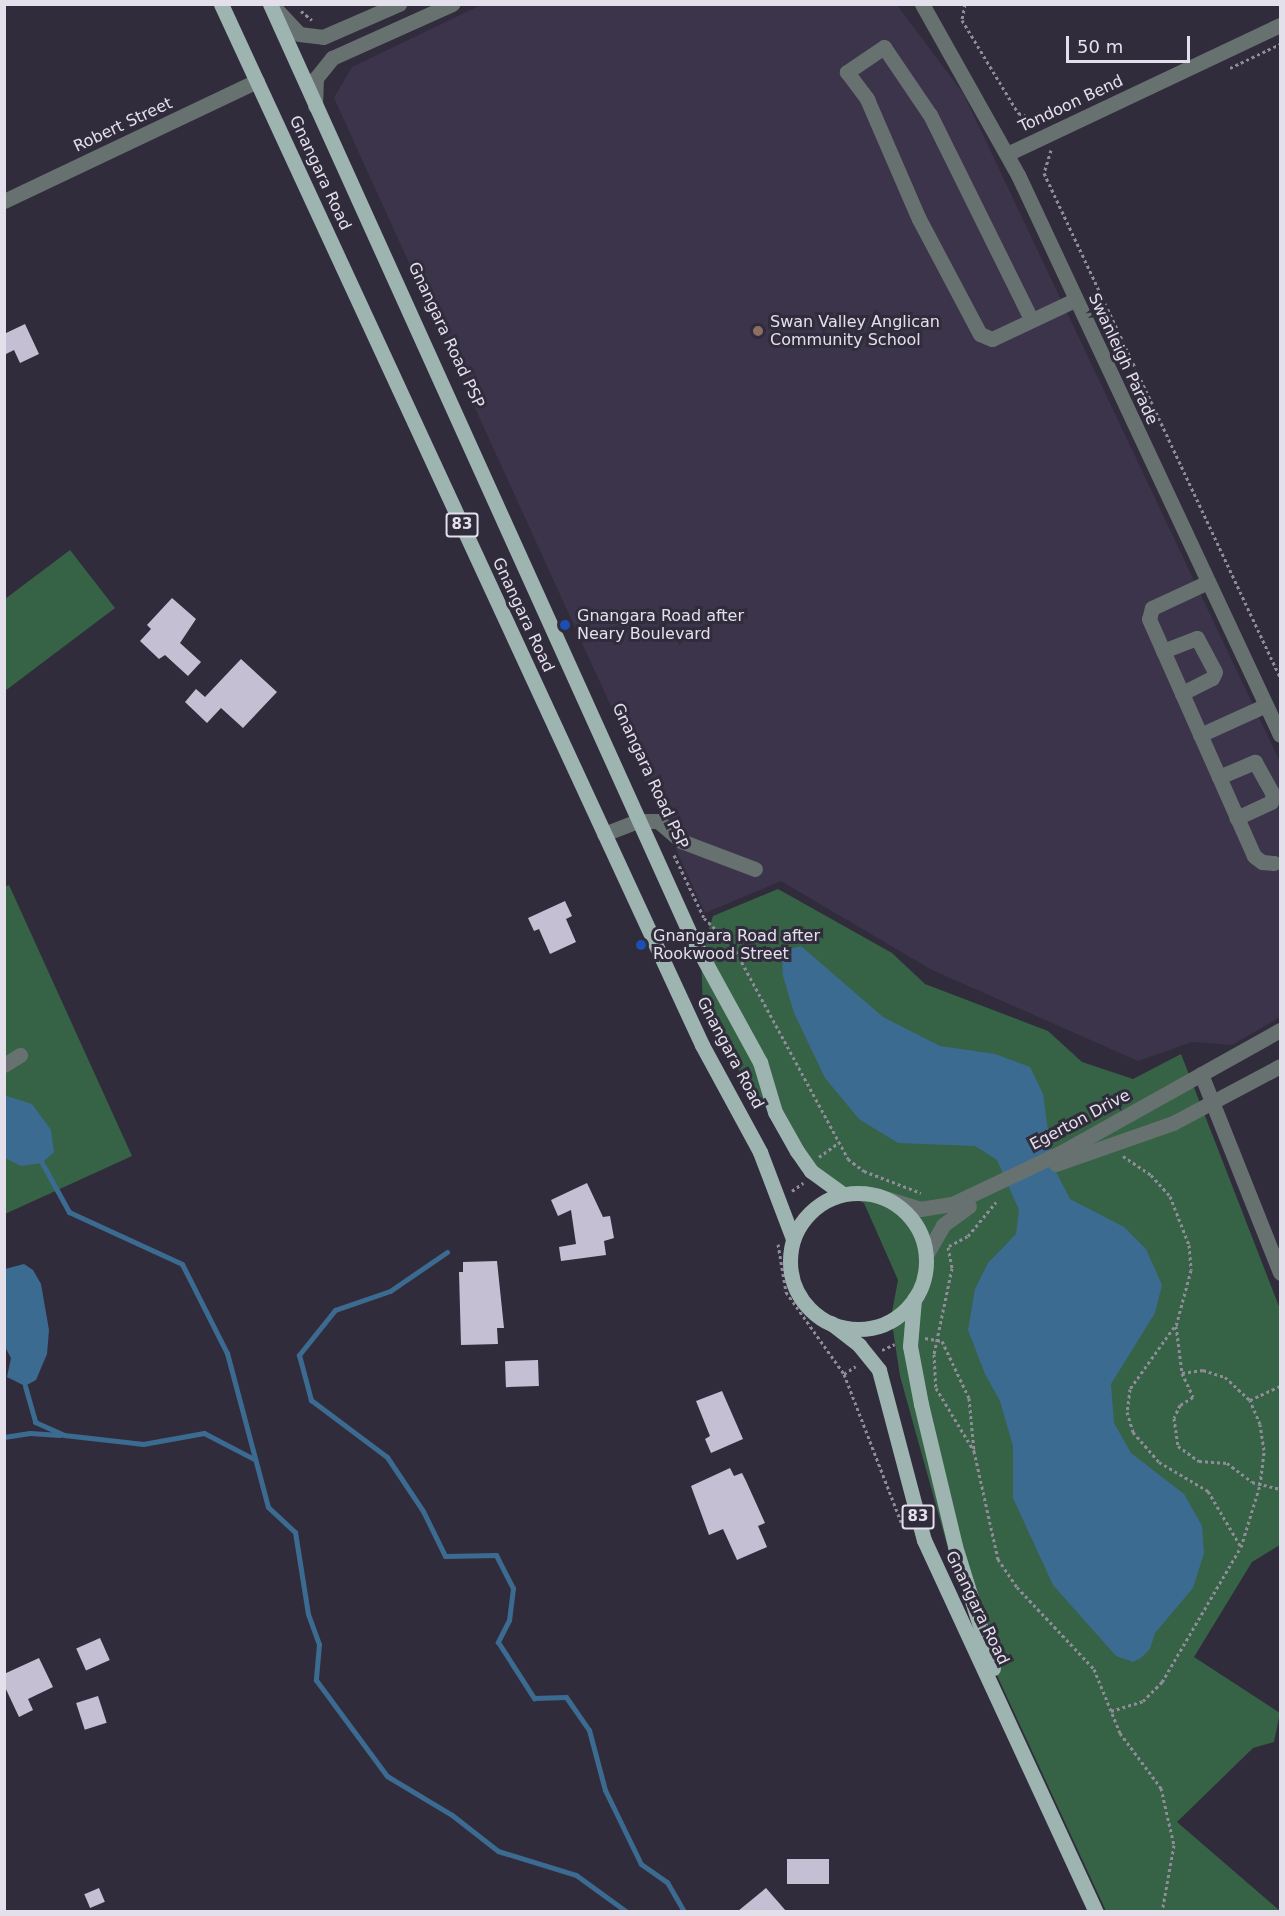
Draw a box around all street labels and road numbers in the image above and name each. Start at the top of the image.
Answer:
street label: Tondoon Bend [1016,71,1126,137]
street label: Robert Street [71,94,175,156]
street label: Gnangara Road [285,113,355,233]
street label: Gnangara Road PSP [404,259,488,411]
street label: Swanleigh Parade [1084,290,1162,428]
road number: 83 [446,513,478,537]
street label: Gnangara Road [488,555,558,675]
street label: Gnangara Road PSP [608,700,692,852]
street label: Gnangara Road [692,994,768,1112]
street label: Egerton Drive [1027,1086,1133,1154]
road number: 83 [902,1505,934,1529]
street label: Gnangara Road [941,1548,1013,1668]

